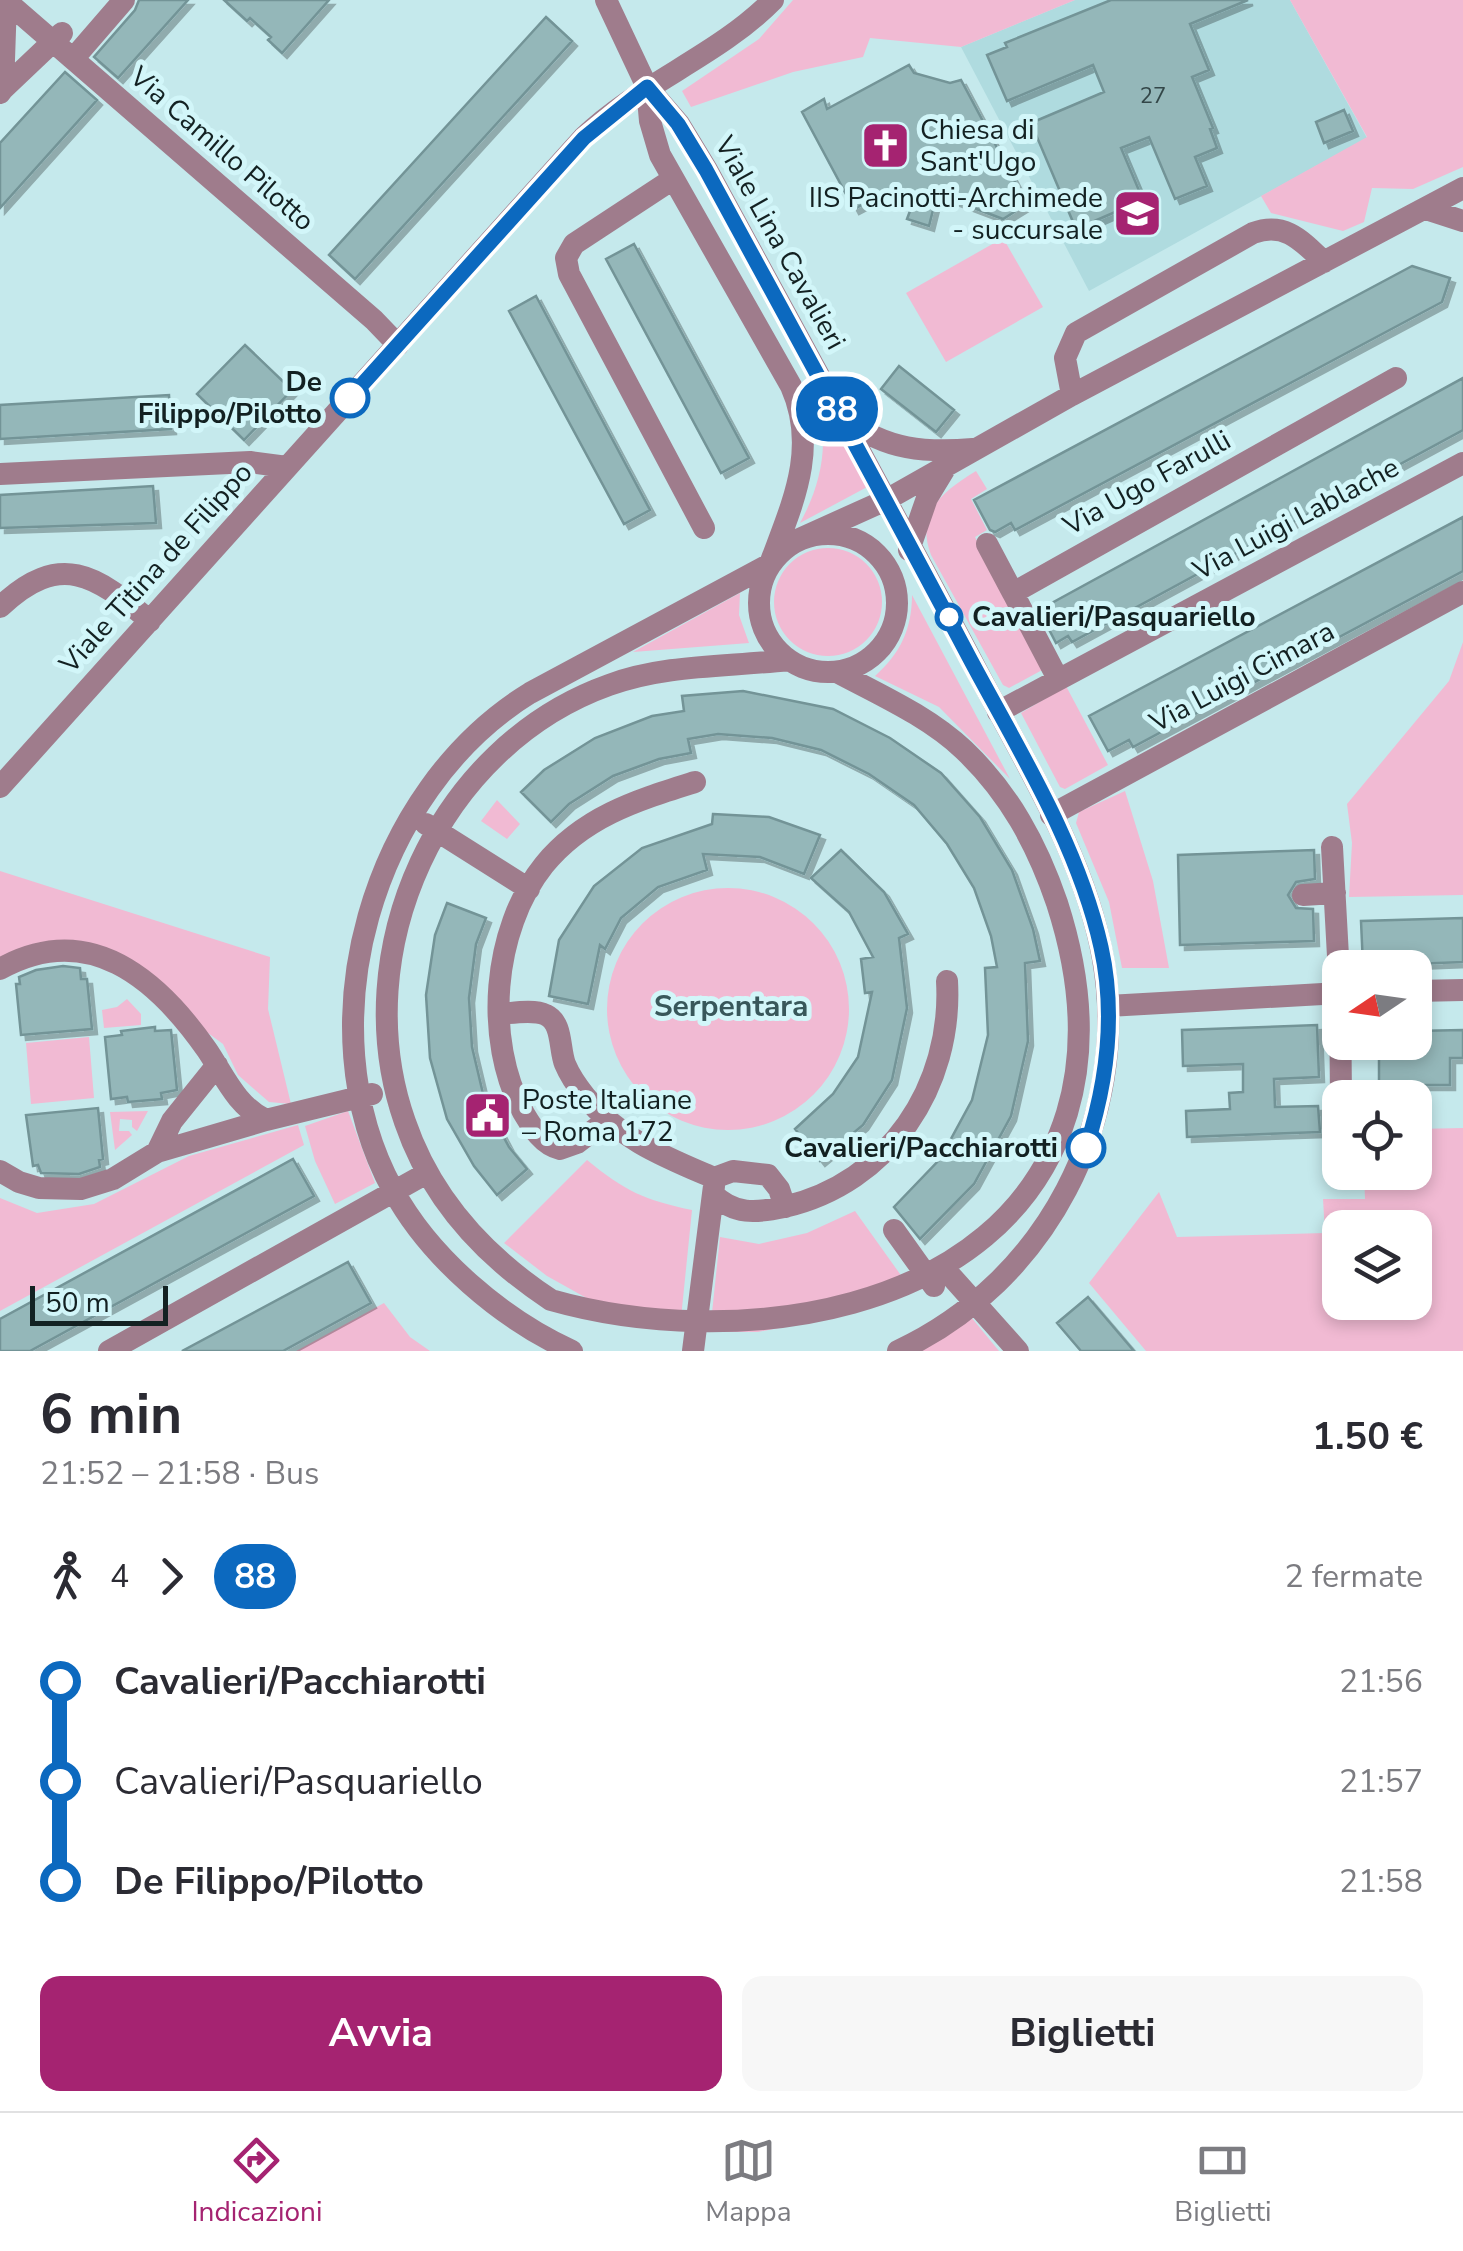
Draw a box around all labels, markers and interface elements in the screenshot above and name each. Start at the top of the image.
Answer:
street label: Via Camillo Pilotto [121,58,322,240]
house number: 27 [1140,81,1166,111]
place label: Chiesa di Sant'Ugo [920,111,1036,181]
church icon: Chiesa di Sant'Ugo [859,120,911,172]
street label: Viale Lina Cavalieri [705,128,854,357]
place label: IIS Pacinotti-Archimede - succursale [809,179,1103,249]
school or university icon: IIS Pacinotti-Archimede - succursale [1112,188,1164,240]
place label: De Filippo/Pilotto [138,363,322,433]
line badge: 88 [792,376,882,442]
marker: De Filippo/Pilotto [331,379,369,417]
text: 88 [816,386,858,433]
street label: Via Ugo Farulli [1056,421,1237,545]
street label: Via Luigi Lablache [1185,449,1406,590]
street label: Viale Titina de Filippo [50,454,261,682]
place label: Cavalieri/Pasquariello [972,598,1256,636]
marker: Cavalieri/Pasquariello [936,604,962,630]
street label: Via Luigi Cimara [1142,612,1341,742]
north arrow [1322,950,1432,1060]
map controls [1322,950,1432,1320]
district label: Serpentara [654,986,808,1027]
button: locate [1322,1080,1432,1190]
place label: Poste Italiane – Roma 172 [522,1081,692,1151]
public building icon: Poste Italiane – Roma 172 [461,1090,513,1142]
place label: Cavalieri/Pacchiarotti [784,1129,1058,1167]
marker: Cavalieri/Pacchiarotti [1067,1129,1105,1167]
button: layers [1322,1210,1432,1320]
scale bar [30,1281,168,1326]
text: 50 m [45,1284,110,1322]
text: 6 min [40,1377,182,1452]
text: 1.50 € [1312,1411,1423,1462]
text: 21:52 – 21:58 · Bus [40,1452,319,1495]
icon: walk [40,1549,95,1604]
icon: forward [144,1549,199,1604]
text: 88 [234,1553,276,1600]
text: 4 [110,1555,129,1598]
text: 2 fermate [1284,1555,1423,1598]
text: Cavalieri/Pacchiarotti [114,1656,486,1707]
text: 21:56 [1339,1660,1423,1703]
text: Cavalieri/Pasquariello [114,1756,483,1807]
text: 21:57 [1339,1760,1423,1803]
text: De Filippo/Pilotto [114,1856,424,1907]
text: 21:58 [1339,1860,1423,1903]
button: Avvia [40,1976,722,2091]
button: Biglietti [742,1976,1423,2091]
tab: Indicazioni [191,2133,322,2231]
tab: Mappa [705,2133,792,2231]
tab: Biglietti [1174,2133,1272,2231]

